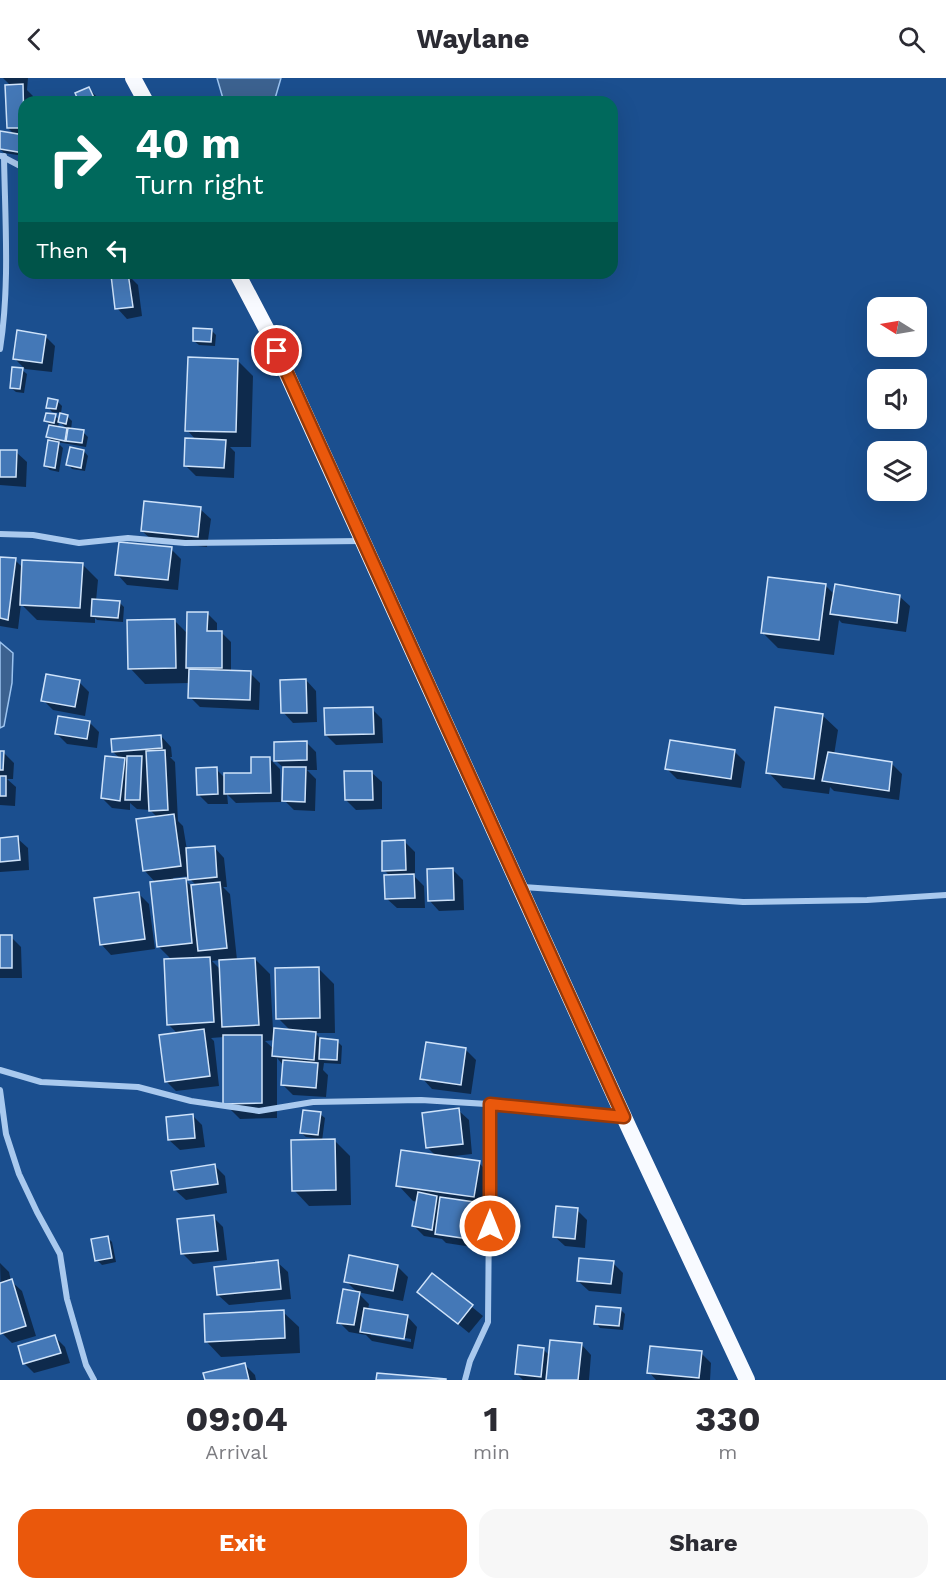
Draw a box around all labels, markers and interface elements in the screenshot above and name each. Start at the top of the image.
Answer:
icon: back [18,23,51,56]
text: Waylane [417,23,529,55]
icon: search [895,23,928,56]
text: 40 m [135,119,241,168]
icon: right [36,120,114,198]
text: Turn right [135,169,264,201]
icon: left [101,234,134,267]
text: Then [36,238,89,263]
north arrow [867,297,927,357]
map controls [867,297,927,501]
pin [251,325,302,376]
icon: arrive [260,334,293,367]
button: sound [867,369,927,429]
button: layers [867,441,927,501]
position arrow [458,1194,522,1258]
text: 09:04 [185,1398,288,1440]
text: 1 [484,1398,499,1440]
text: 330 [695,1398,761,1440]
text: Arrival [205,1440,268,1464]
text: min [473,1440,510,1464]
text: m [718,1440,737,1464]
button: Exit [18,1509,467,1578]
button: Share [479,1509,928,1578]

